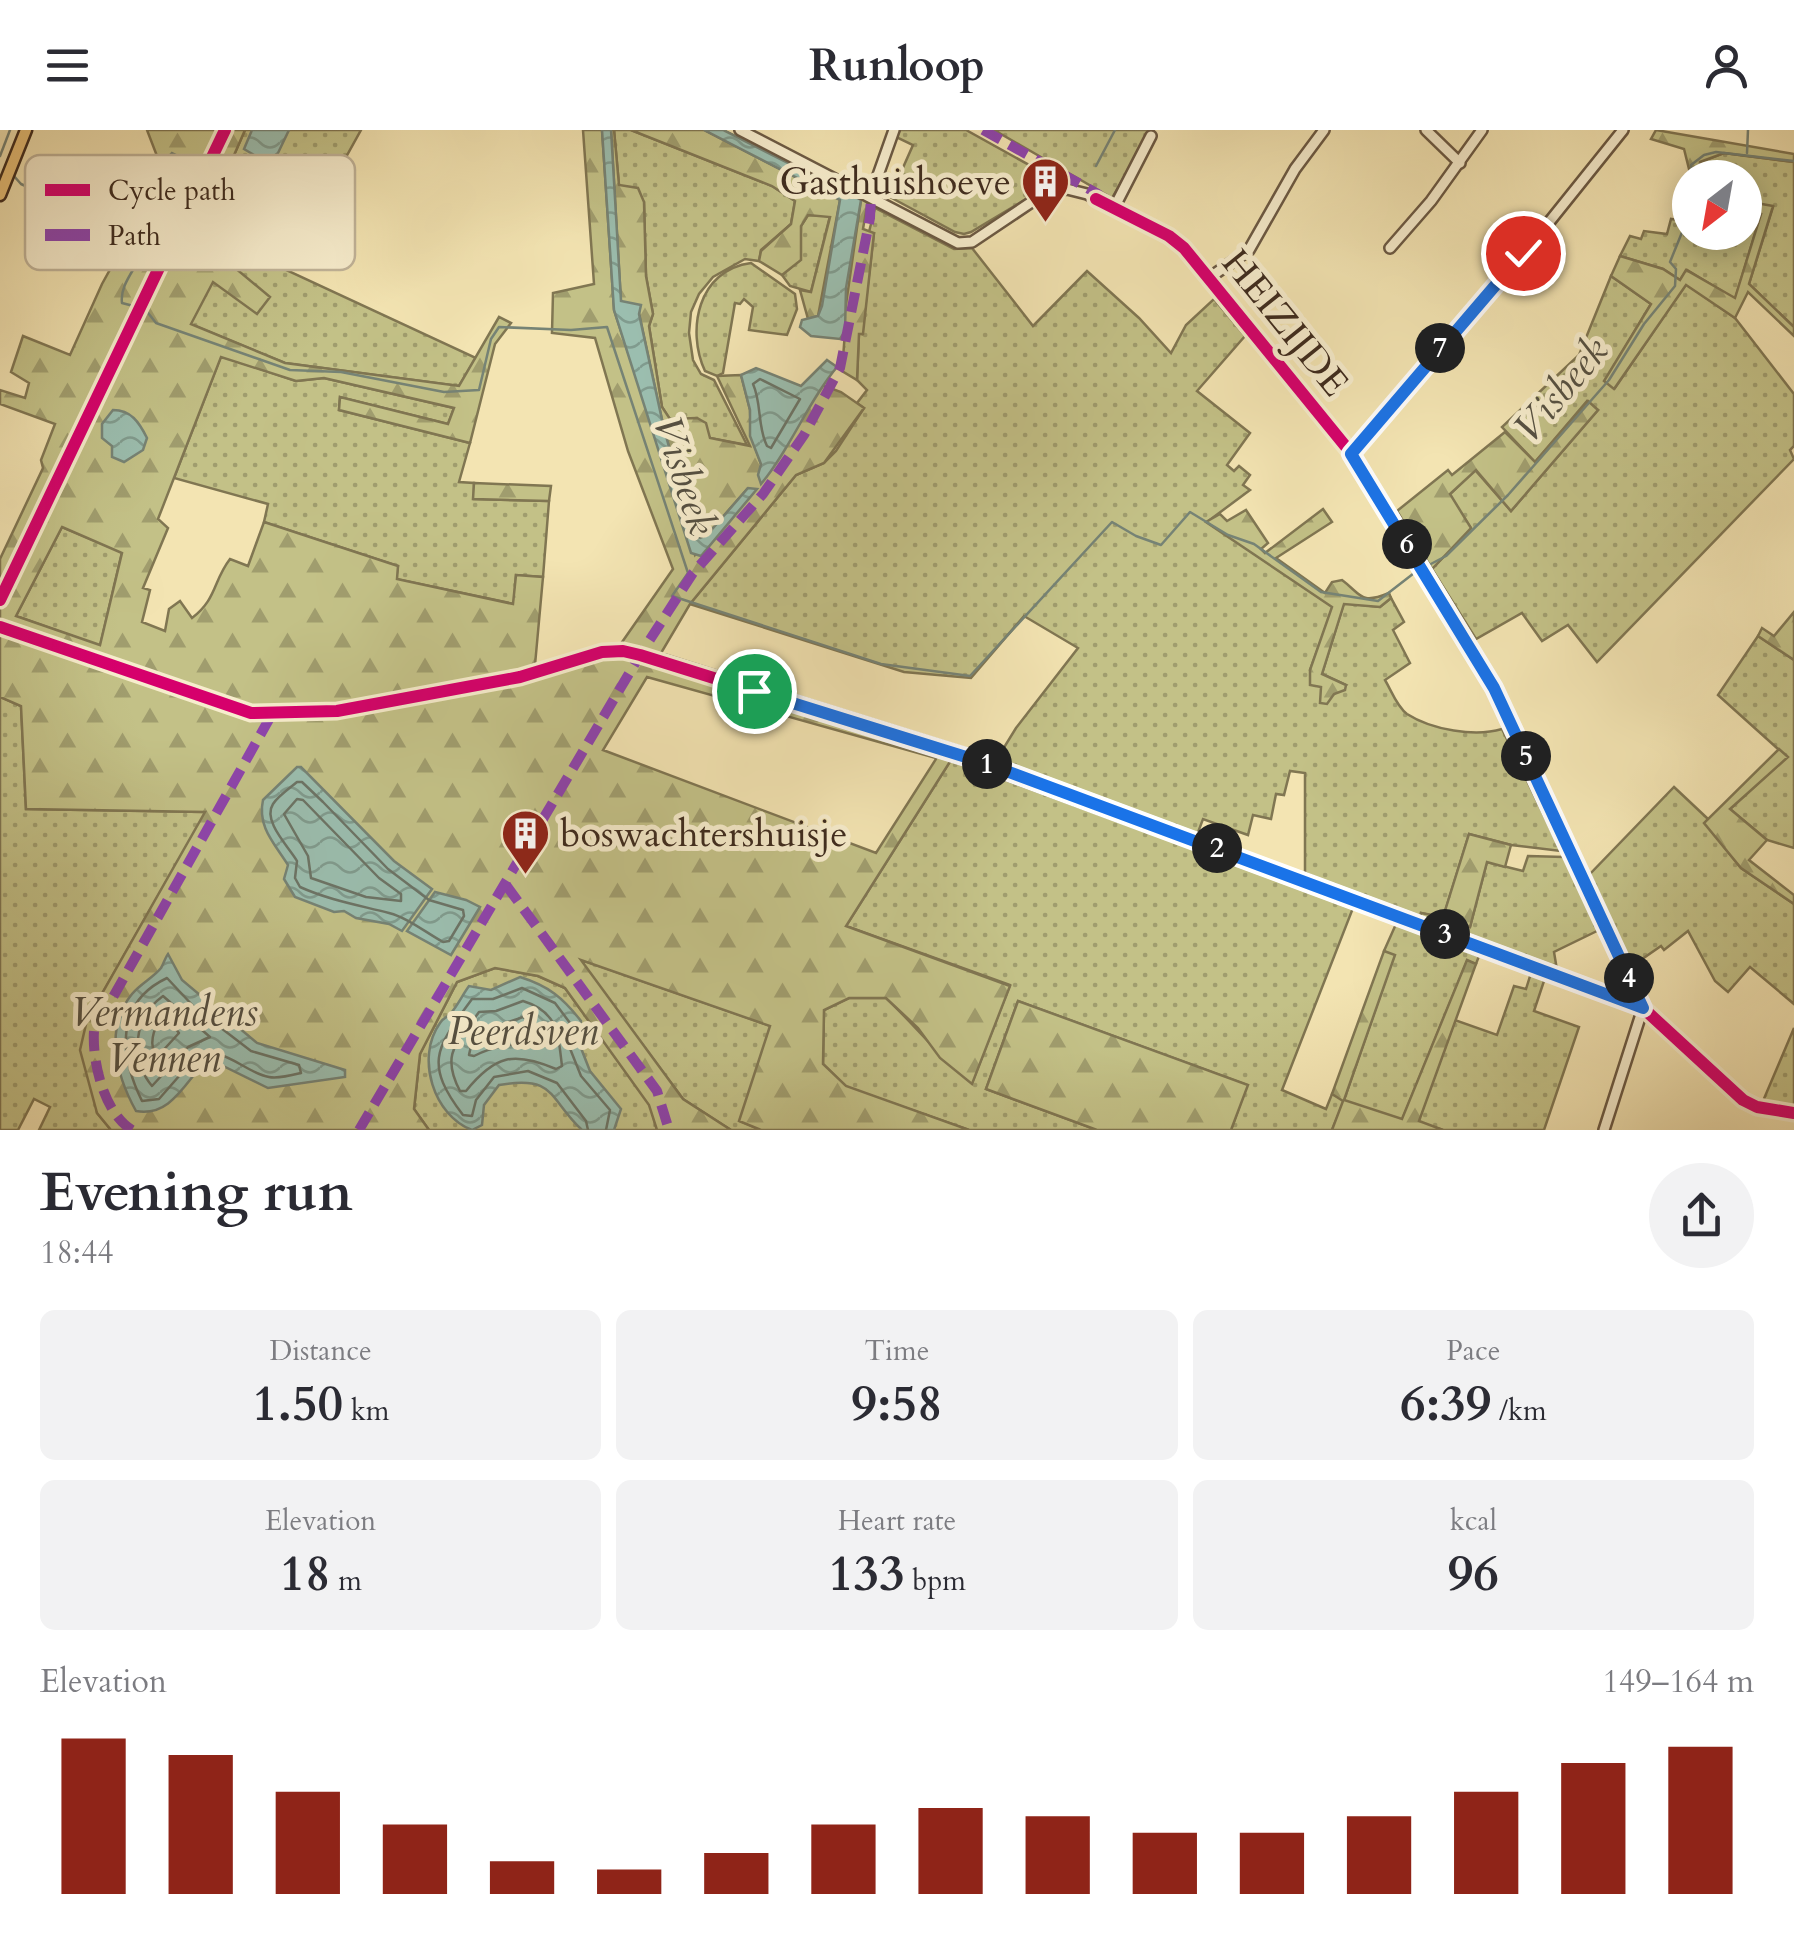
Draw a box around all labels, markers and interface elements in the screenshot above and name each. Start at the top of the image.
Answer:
text: Runloop [809,35,985,96]
icon: menu [40,38,95,93]
icon: person [1699,38,1754,93]
legend [25,155,355,270]
place label: Gasthuishoeve [780,156,1011,208]
building icon: Gasthuishoeve [1020,156,1072,224]
north arrow [1672,160,1762,250]
map controls [1672,160,1762,250]
text: Cycle path [108,172,236,210]
pin [1481,211,1566,296]
text: Path [108,217,161,255]
icon: check [1496,226,1551,281]
street label: HEIZIJDE [1210,238,1360,408]
pin: 7 [1415,323,1465,373]
water label: Visbeek [1501,325,1622,455]
text: 7 [1433,329,1447,367]
water label: Visbeek [639,408,729,542]
pin: 6 [1382,519,1432,569]
text: 6 [1400,525,1414,563]
pin [712,649,797,734]
icon: arrive [727,664,782,719]
pin: 5 [1501,731,1551,781]
text: 5 [1519,737,1533,775]
pin: 1 [962,739,1012,789]
text: 1 [980,745,994,783]
building icon: boswachtershuisje [499,808,551,876]
place label: boswachtershuisje [560,808,848,860]
pin: 2 [1192,823,1242,873]
text: 2 [1210,829,1224,867]
pin: 3 [1420,909,1470,959]
text: 3 [1438,915,1452,953]
pin: 4 [1604,953,1654,1003]
text: 4 [1622,959,1636,997]
water label: Vermandens Vennen [70,985,258,1086]
water label: Peerdsven [448,1004,599,1059]
text: Evening run [40,1156,353,1230]
button: share [1649,1163,1754,1268]
text: 18:44 [40,1231,114,1275]
text: Distance [269,1332,372,1370]
text: Time [865,1332,929,1370]
text: Pace [1446,1332,1500,1370]
text: 1.50 [252,1370,343,1438]
text: 9:58 [851,1370,943,1438]
text: 6:39 [1400,1370,1491,1438]
text: km [343,1392,389,1430]
text: /km [1491,1392,1547,1430]
text: Elevation [265,1502,376,1540]
text: Heart rate [838,1502,956,1540]
text: kcal [1450,1502,1497,1540]
text: 18 [279,1540,331,1608]
text: 133 [828,1540,905,1608]
text: 96 [1448,1540,1499,1608]
text: m [331,1562,362,1600]
text: bpm [905,1562,966,1600]
text: Elevation [40,1660,167,1704]
text: 149–164 m [1602,1660,1754,1704]

